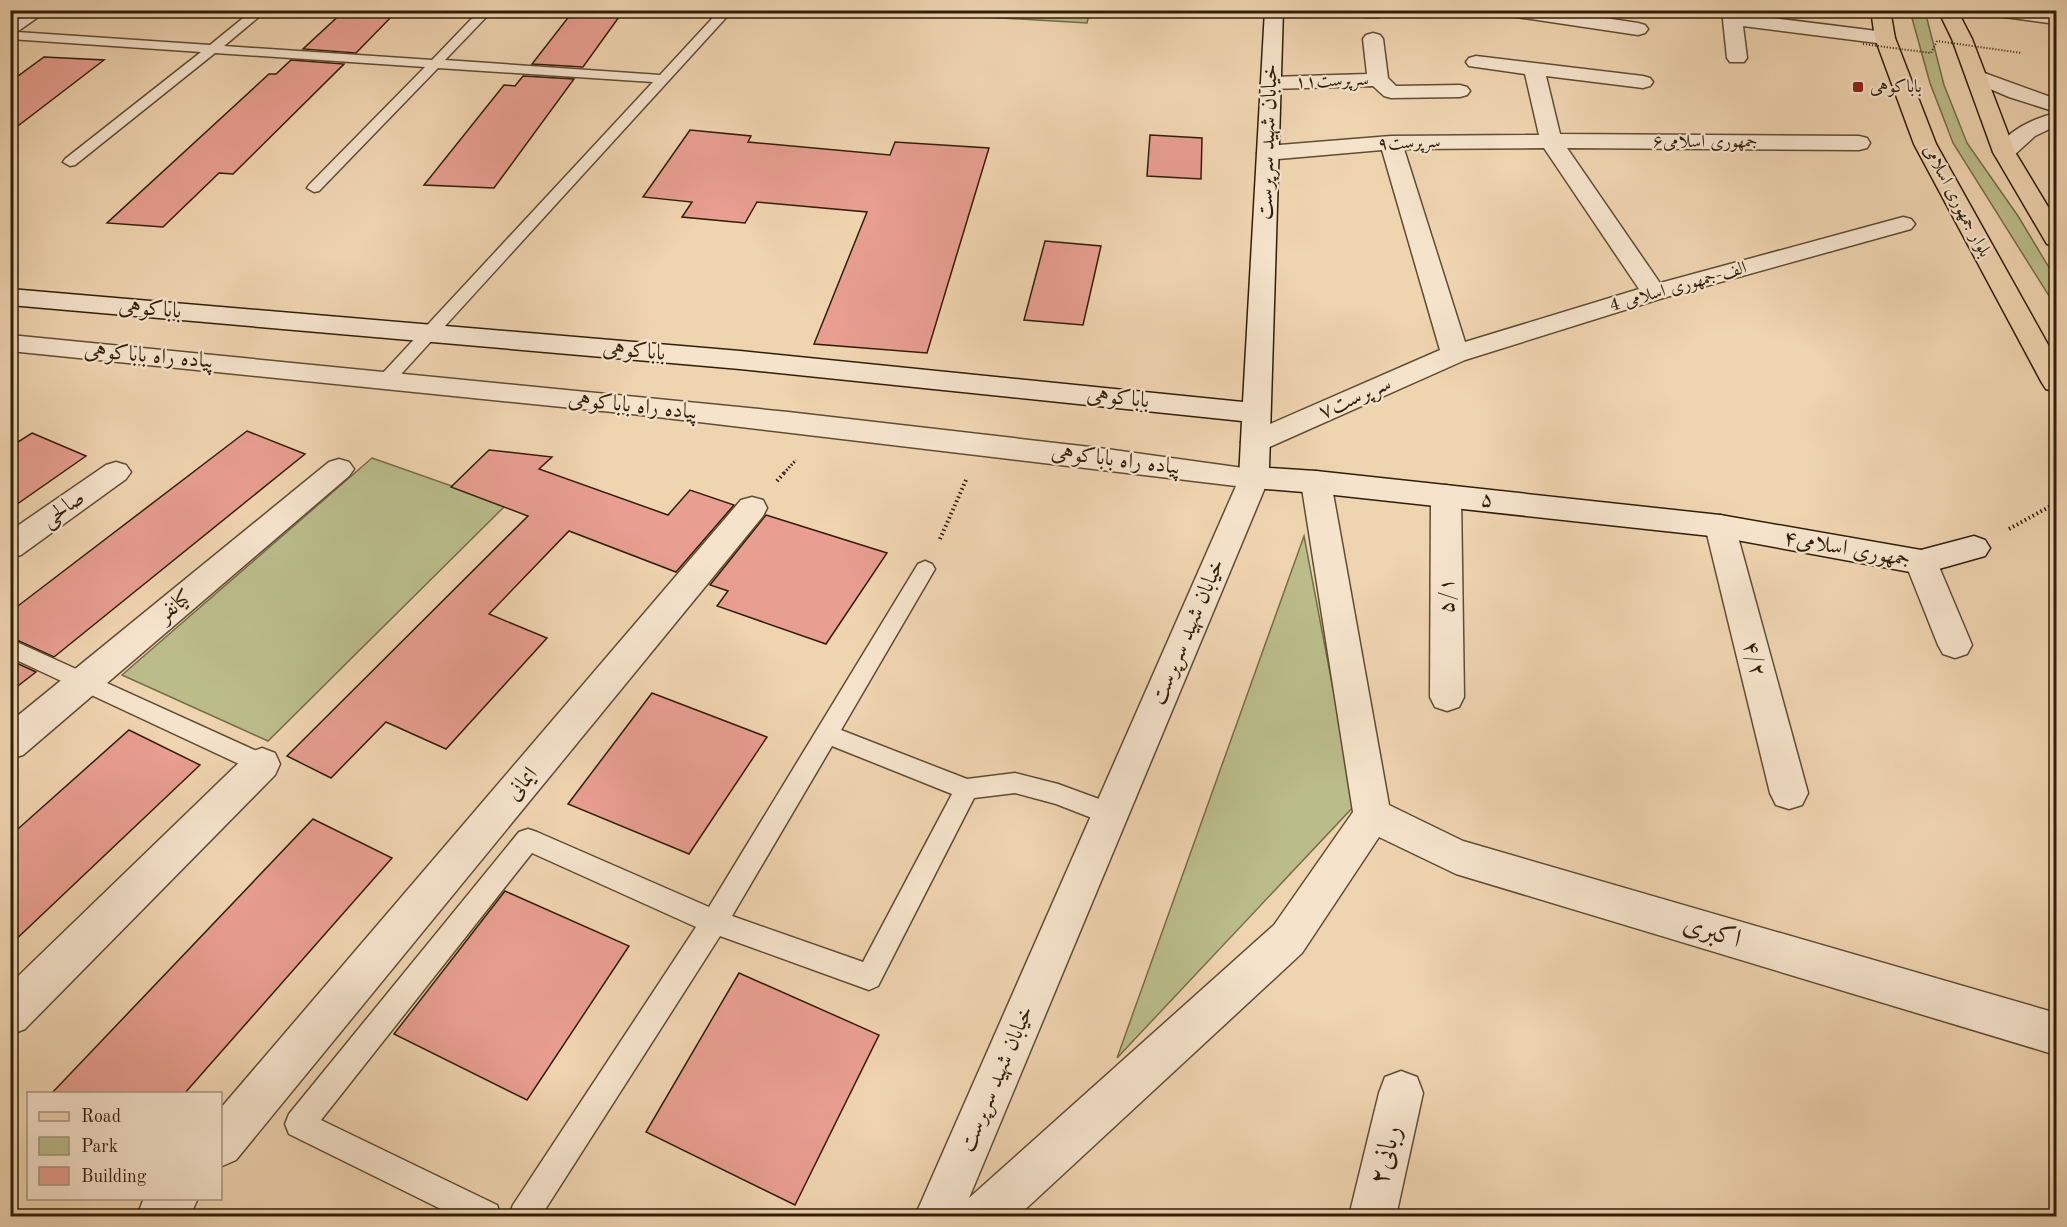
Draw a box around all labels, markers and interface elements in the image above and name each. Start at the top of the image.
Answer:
street label: خیابان شهید سرپرست [1254,64,1284,221]
street label: سرپرست۱۱ [1295,71,1369,93]
place label: باباکوهی [1870,78,1922,97]
marker: باباکوهی [1851,80,1865,94]
street label: سرپرست۹ [1377,133,1441,155]
street label: جمهوری اسلامی۶ [1653,133,1757,152]
street label: بلوار جمهوری اسلامی [1919,142,1994,261]
street label: 4 الف-جمهوری اسلامی [1607,259,1749,316]
street label: باباکوهی [118,295,182,324]
street label: باباکوهی [602,337,666,366]
street label: پیاده راه باباکوهی [83,339,215,376]
street label: سرپرست۷ [1315,372,1395,425]
street label: باباکوهی [1085,384,1151,413]
street label: پیاده راه باباکوهی [567,388,699,427]
street label: پیاده راه باباکوهی [1050,441,1182,482]
street label: صالحی [37,486,90,534]
street label: ۵ [1479,488,1495,512]
street label: جمهوری اسلامی۴ [1782,527,1912,572]
street label: خیابان شهید سرپرست [1147,556,1231,709]
street label: ۵/۱ [1436,578,1458,614]
street label: کیانفر [152,585,198,629]
street label: ۴/۲ [1739,639,1769,679]
street label: ایمانی [502,763,543,805]
street label: اکبری [1679,910,1744,955]
street label: خیابان شهید سرپرست [956,1003,1040,1156]
legend [27,1092,222,1200]
text: Road [81,1108,121,1126]
street label: ربانی۲ [1366,1123,1407,1188]
text: Park [81,1138,118,1156]
text: Building [81,1168,147,1186]

